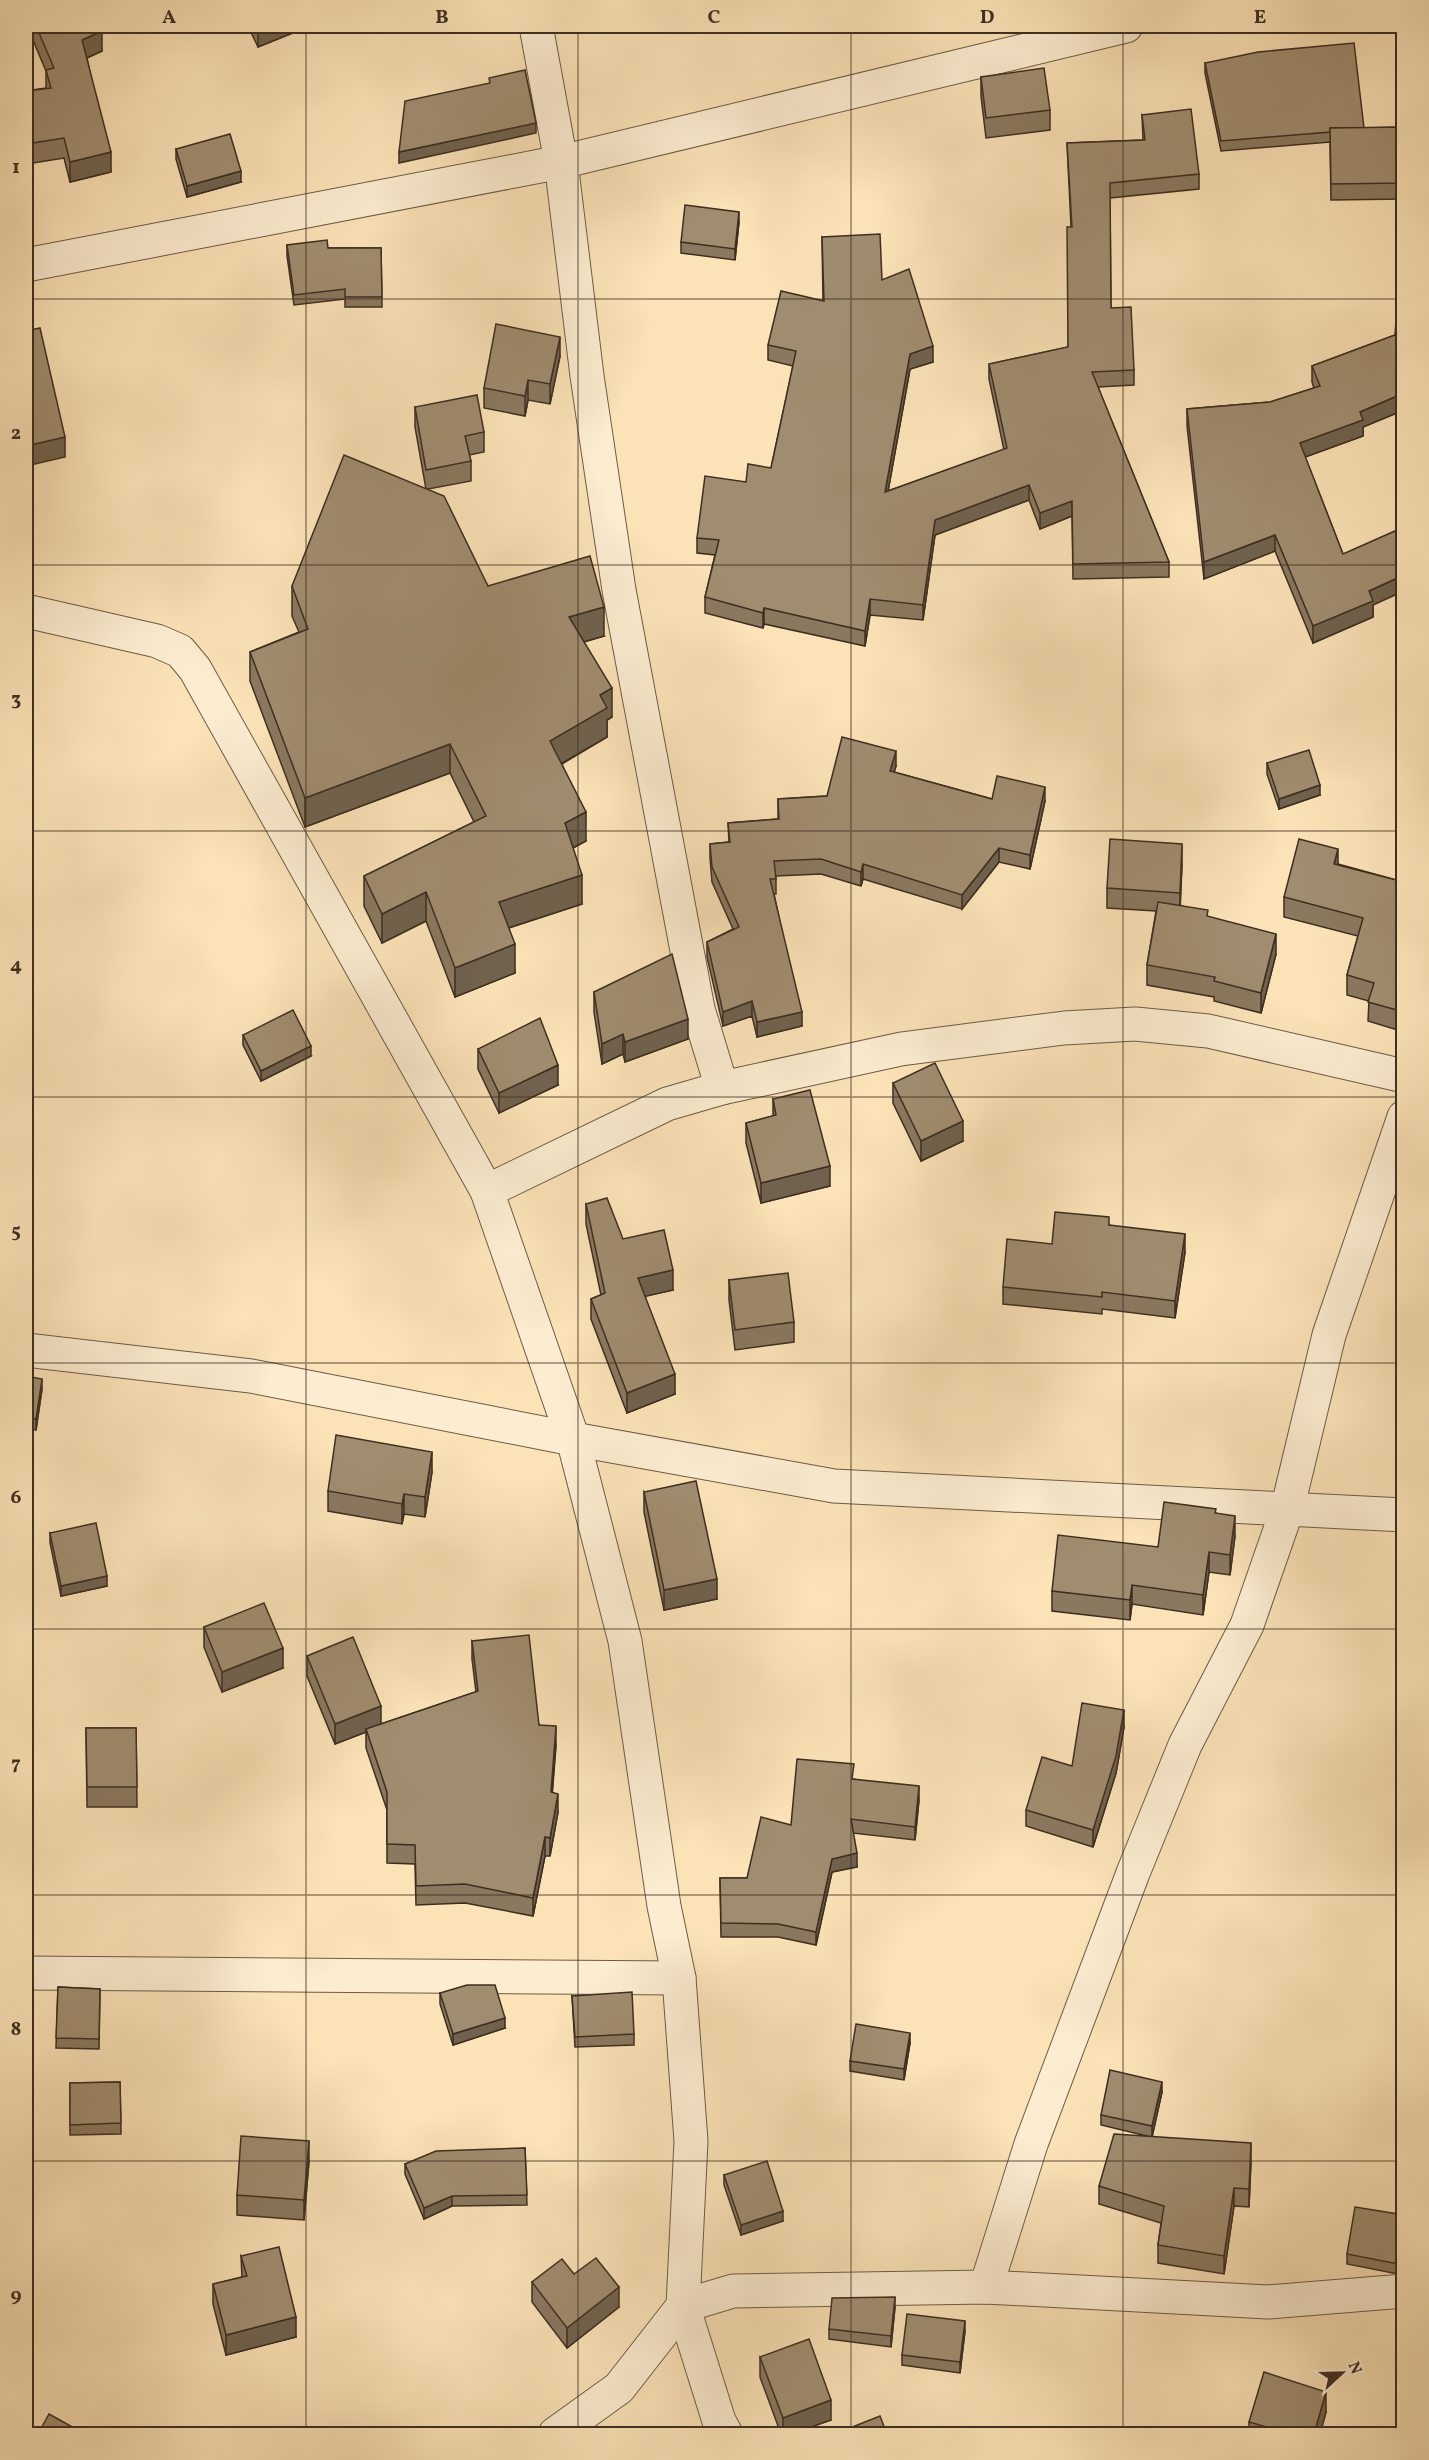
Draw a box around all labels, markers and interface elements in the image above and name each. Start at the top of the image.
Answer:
text: A [162,4,176,32]
text: B [435,4,449,32]
text: C [708,4,721,32]
text: D [980,4,994,32]
text: E [1254,4,1266,32]
text: 1 [12,154,20,182]
text: 2 [11,420,21,448]
text: 3 [11,686,21,714]
text: 4 [10,952,22,980]
text: 5 [11,1218,21,1246]
text: 6 [11,1484,22,1512]
text: 7 [11,1750,21,1778]
text: 8 [11,2016,21,2044]
text: 9 [10,2282,22,2310]
north arrow [1312,2343,1372,2403]
text: N [1342,2359,1367,2378]

